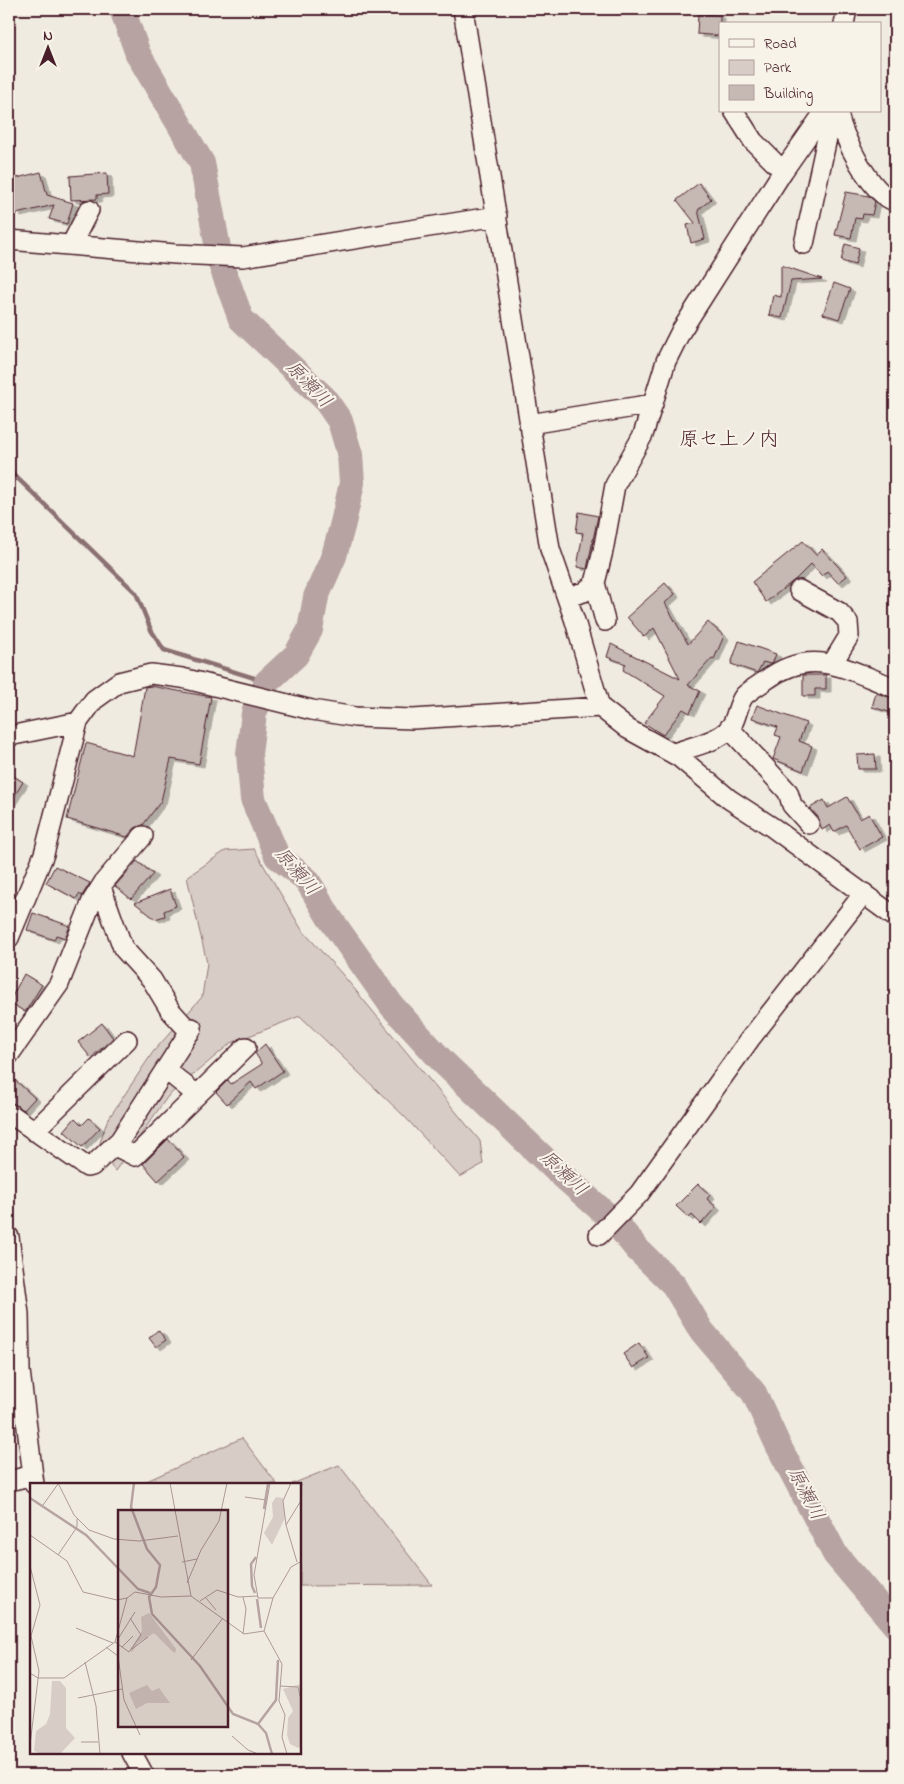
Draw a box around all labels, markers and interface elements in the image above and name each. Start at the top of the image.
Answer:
north arrow [22,22,72,72]
legend [719,22,882,112]
text: N [43,26,53,47]
text: Road [764,33,797,55]
text: Park [764,57,792,79]
text: Building [763,83,813,106]
water label: 原瀬川 [278,355,338,415]
district label: 原セ上ノ内 [679,426,779,455]
water label: 原瀬川 [267,842,325,902]
water label: 原瀬川 [533,1145,593,1203]
water label: 原瀬川 [780,1462,830,1526]
inset map [30,1483,301,1754]

